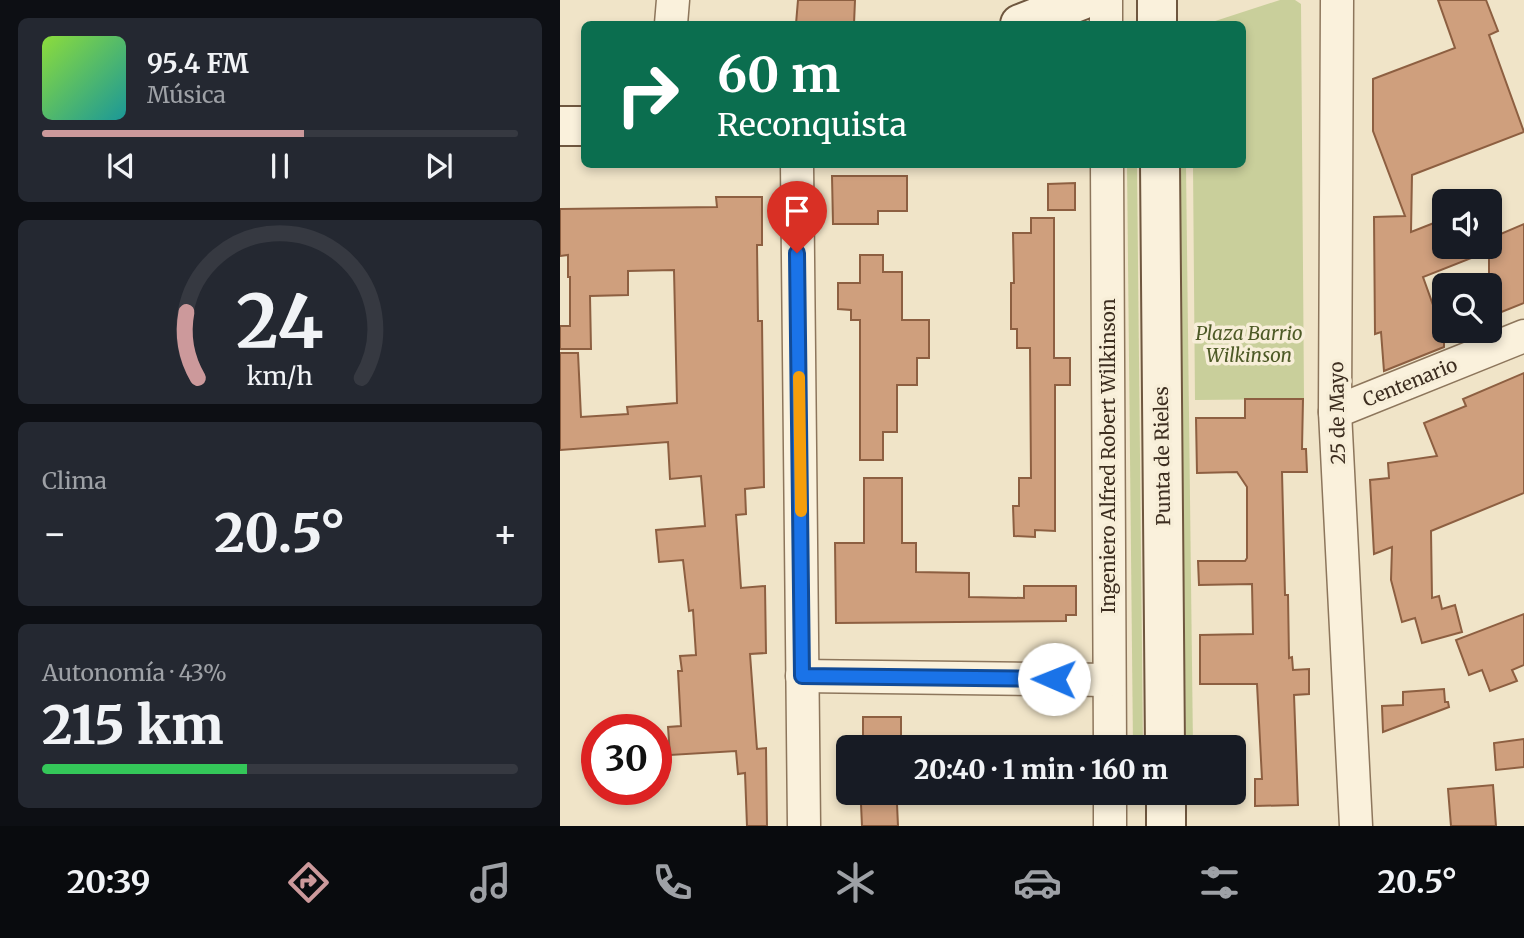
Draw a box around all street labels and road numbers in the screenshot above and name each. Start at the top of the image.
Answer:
street label: Ingeniero Alfred Robert Wilkinson [1096,298,1120,614]
street label: Centenario [1359,352,1461,412]
street label: 25 de Mayo [1324,361,1350,465]
street label: Punta de Rieles [1149,386,1175,526]

